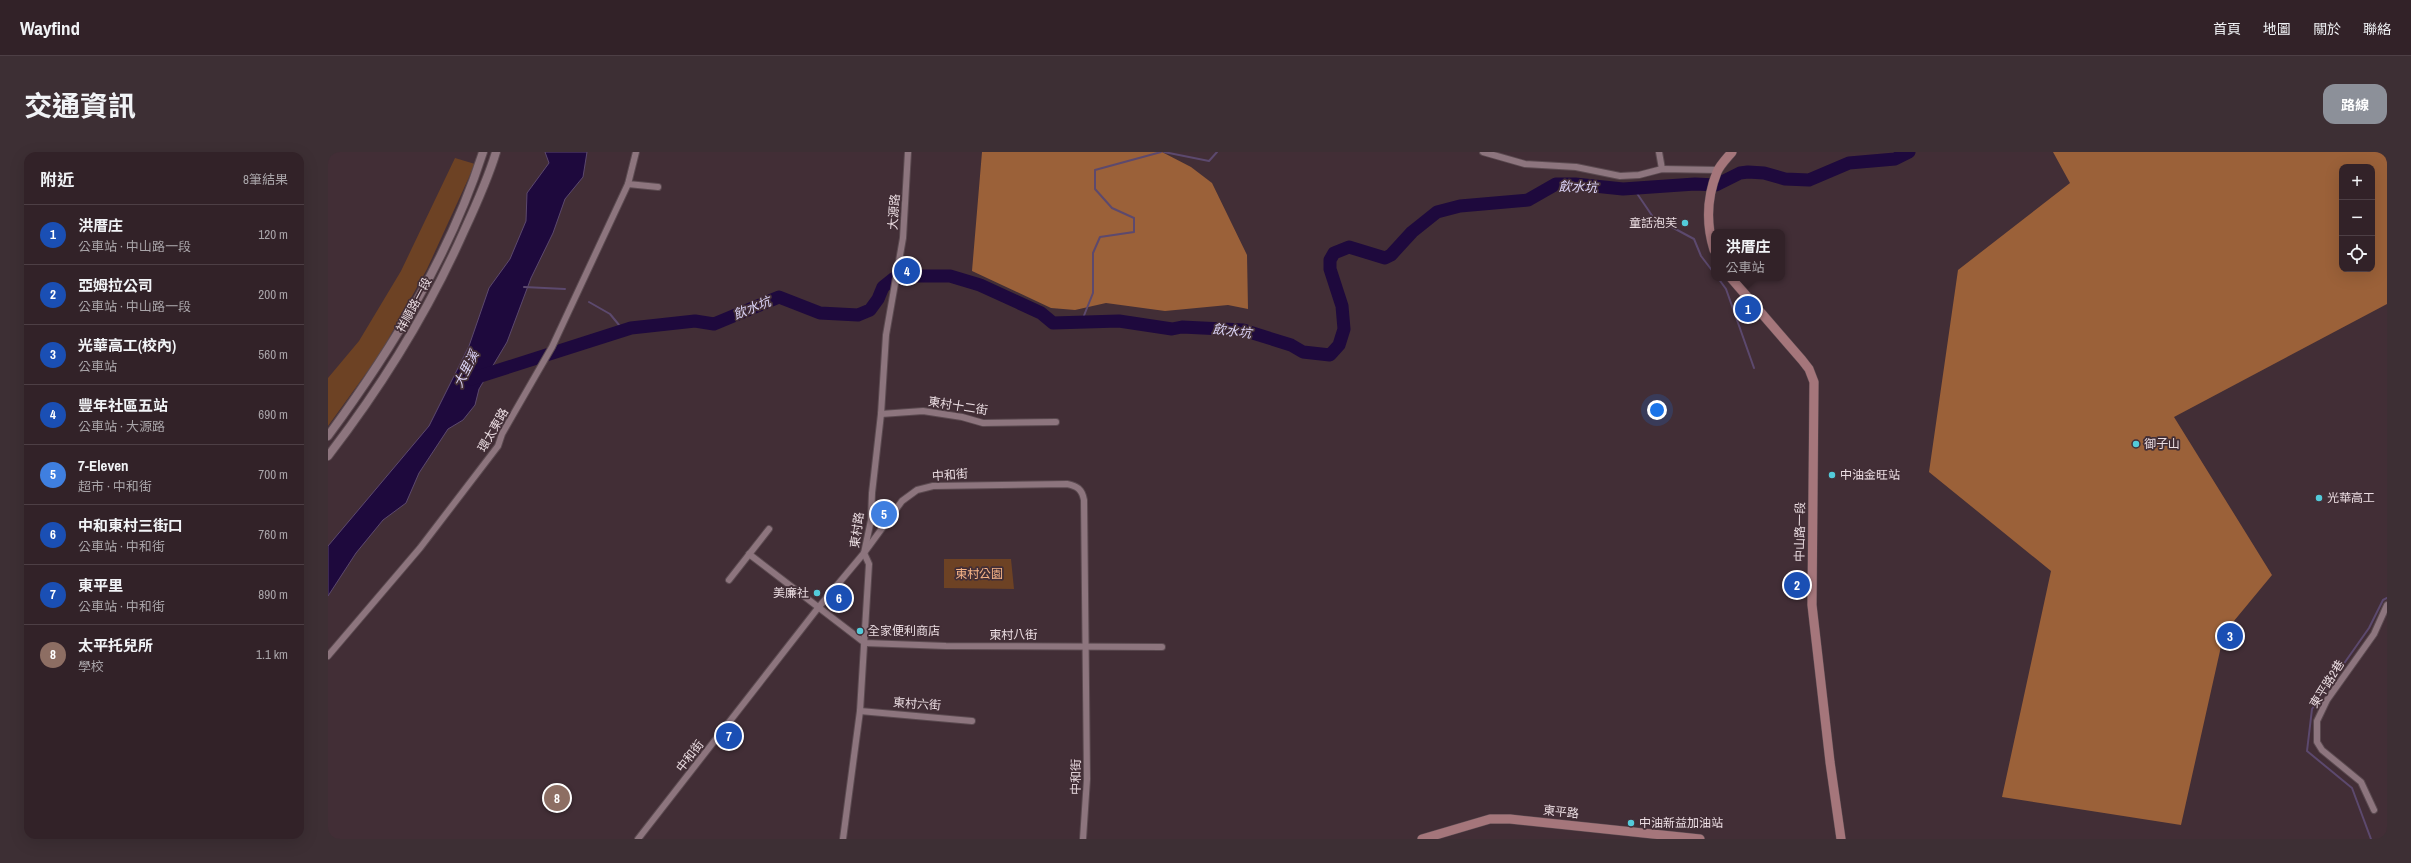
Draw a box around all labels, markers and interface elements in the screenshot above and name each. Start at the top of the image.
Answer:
text: Wayfind [20,15,80,41]
text: 首頁 [2213,20,2241,38]
text: 地圖 [2263,20,2291,38]
text: 關於 [2313,20,2341,38]
text: 聯絡 [2363,20,2391,38]
button: 路線 [2323,84,2387,124]
text: 交通資訊 [24,87,136,125]
map controls [2339,164,2375,272]
button: + [2339,164,2375,200]
text: 附近 [40,168,74,191]
text: 8筆結果 [243,171,288,188]
water label: 飲水坑 [1558,178,1600,196]
street label: 大源路 [885,193,903,231]
button: − [2339,200,2375,236]
text: 洪厝庄 [78,215,123,236]
place label: 童話泡芙 [1629,215,1677,231]
marker: 童話泡芙 [1680,218,1690,228]
text: 1 [50,226,56,243]
text: 120 m [258,226,288,243]
popup [1711,229,1785,281]
text: 洪厝庄 [1725,236,1771,257]
button: locate [2339,236,2375,272]
text: 公車站 · 中山路一段 [78,238,191,255]
pin: 4 [894,256,920,286]
text: 公車站 [1725,259,1765,276]
text: 亞姆拉公司 [78,275,153,296]
street label: 祥順路一段 [393,275,435,335]
text: 2 [50,286,56,303]
text: 200 m [258,286,288,303]
water label: 飲水坑 [731,292,775,323]
pin: 1 [1735,294,1761,324]
text: 公車站 · 中山路一段 [78,298,191,315]
water label: 飲水坑 [1212,320,1254,342]
text: 光華高工(校內) [78,335,176,356]
text: 3 [50,346,56,363]
text: 560 m [258,346,288,363]
water label: 大里溪 [450,346,483,390]
text: 公車站 [78,358,117,375]
street label: 東村十二街 [927,393,989,419]
text: 豐年社區五站 [78,395,168,416]
your location [1647,400,1667,420]
street label: 環太東路 [474,405,512,455]
text: 4 [50,406,56,423]
text: 690 m [258,406,288,423]
text: 公車站 · 大源路 [78,418,165,435]
place label: 御子山 [2144,436,2180,452]
marker: 御子山 [2131,439,2141,449]
text: 7-Eleven [78,455,129,476]
text: 5 [50,466,56,483]
text: 700 m [258,466,288,483]
street label: 中和街 [931,466,969,484]
place label: 中油金旺站 [1840,467,1900,483]
marker: 中油金旺站 [1827,470,1837,480]
text: 超市 · 中和街 [78,478,152,495]
place label: 光華高工 [2327,490,2375,506]
marker: 光華高工 [2314,493,2324,503]
pin: 5 [871,499,897,529]
street label: 中山路一段 [1791,502,1809,562]
street label: 東村路 [847,511,867,549]
text: 中和東村三街口 [78,515,183,536]
text: 6 [50,526,56,543]
text: 760 m [258,526,288,543]
text: 公車站 · 中和街 [78,538,165,555]
park label: 東村公園 [955,566,1003,582]
pin: 2 [1784,570,1810,600]
text: 東平里 [78,575,123,596]
pin: 6 [826,583,852,613]
place label: 美廉社 [773,585,809,601]
text: 7 [50,586,56,603]
text: 890 m [258,586,288,603]
marker: 美廉社 [812,588,822,598]
text: 公車站 · 中和街 [78,598,165,615]
pin: 3 [2217,621,2243,651]
place label: 全家便利商店 [868,623,940,639]
marker: 全家便利商店 [855,626,865,636]
street label: 東村八街 [989,627,1037,643]
text: 太平托兒所 [78,635,153,656]
text: 8 [50,646,56,663]
text: 1.1 km [256,646,288,663]
street label: 東平路2巷 [2306,657,2348,711]
text: 學校 [78,658,104,675]
street label: 東村六街 [892,694,942,714]
pin: 7 [716,721,742,751]
street label: 中和街 [673,737,707,775]
street label: 中和街 [1068,759,1084,795]
pin: 8 [544,783,570,813]
street label: 東平路 [1542,802,1580,822]
place label: 中油新益加油站 [1639,815,1723,831]
marker: 中油新益加油站 [1626,818,1636,828]

